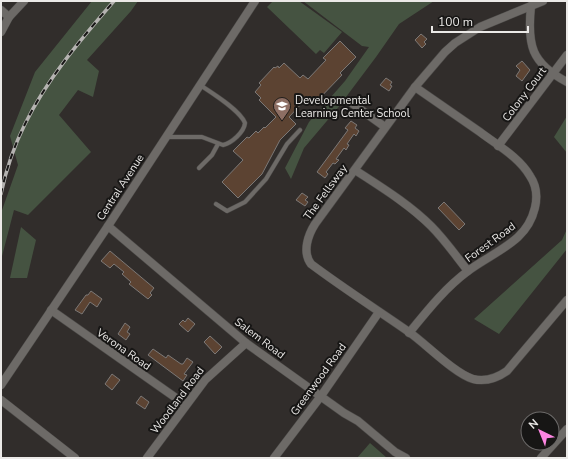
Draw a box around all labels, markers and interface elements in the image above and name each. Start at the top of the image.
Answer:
scale bar [432,8,528,34]
text: 100 m [438,14,473,30]
street label: Colony Court [499,64,550,125]
place label: Developmental Learning Center School [295,93,411,121]
school or university icon: Developmental Learning Center School [272,96,292,121]
street label: Central Avenue [93,151,148,223]
street label: The Fellsway [300,161,351,223]
street label: Forest Road [462,219,519,266]
street label: Salem Road [231,315,288,362]
street label: Verona Road [93,325,154,374]
street label: Greenwood Road [287,340,350,418]
street label: Woodland Road [147,364,208,437]
north arrow [520,411,560,451]
text: N [525,416,542,432]

